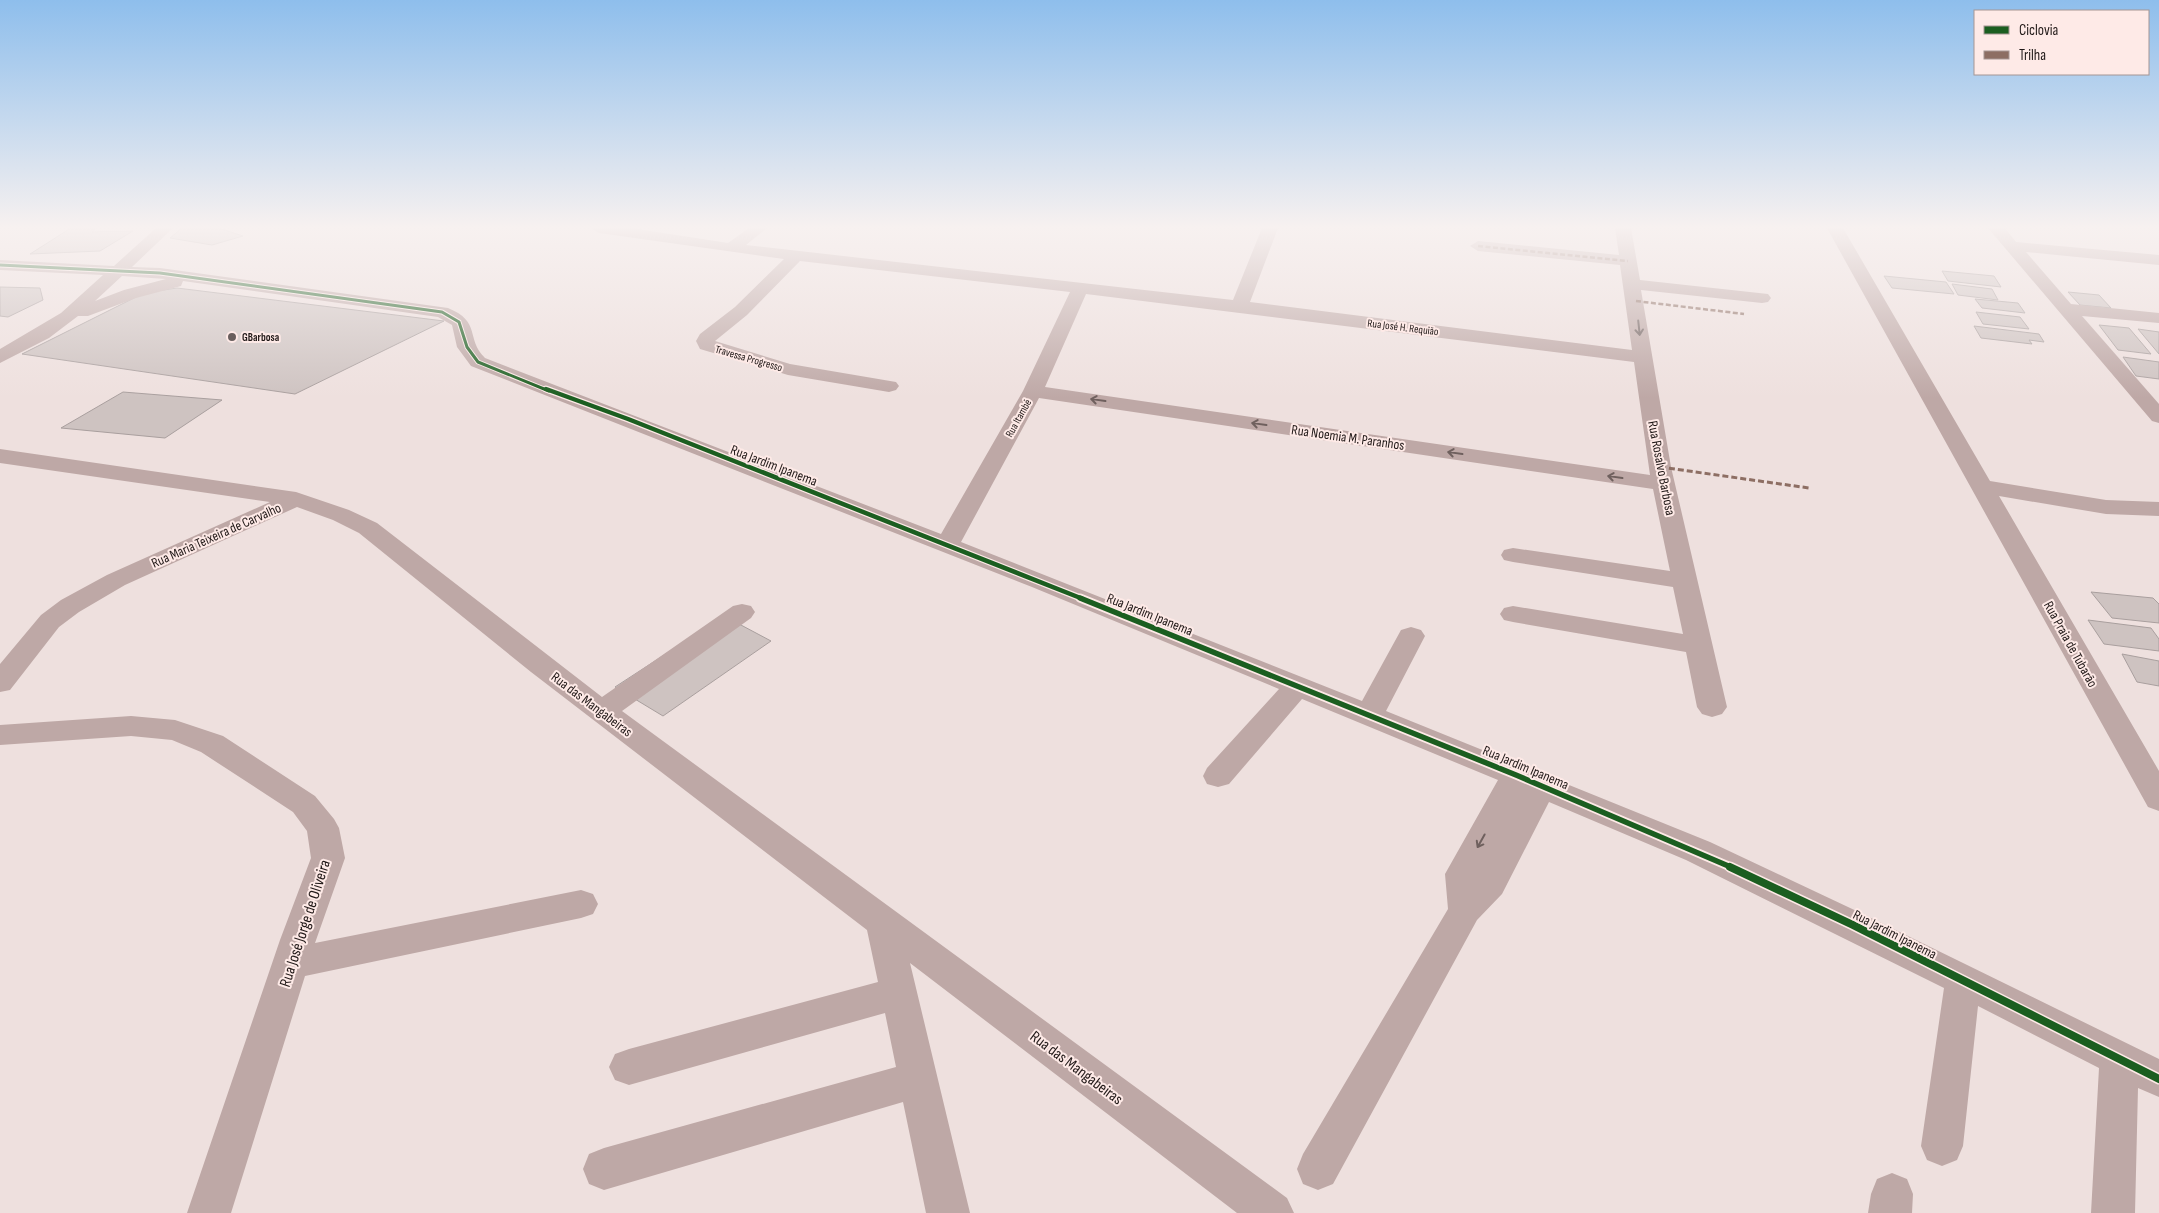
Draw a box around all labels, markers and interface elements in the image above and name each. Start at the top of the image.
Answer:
legend [1974,10,2149,75]
text: Ciclovia [2019,21,2059,40]
text: Trilha [2019,46,2046,65]
street label: Rua José H. Requião [1367,317,1440,338]
one-way arrow [1634,320,1644,336]
marker: GBarbosa [226,331,238,343]
place label: GBarbosa [242,331,280,344]
street label: Travessa Progresso [714,343,784,374]
one-way arrow [1091,395,1107,405]
street label: Rua Itambé [1003,397,1034,440]
one-way arrow [1252,419,1268,429]
street label: Rua Rosalvo Barbosa [1644,419,1679,517]
street label: Rua Noemia M. Paranhos [1290,421,1406,454]
street label: Rua Jardim Ipanema [728,441,820,490]
one-way arrow [1447,448,1463,458]
one-way arrow [1608,472,1624,482]
street label: Rua Maria Teixeira de Carvalho [149,499,284,572]
street label: Rua Jardim Ipanema [1104,589,1195,640]
street label: Rua Praia de Tubarão [2040,598,2101,690]
street label: Rua das Mangabeiras [548,668,636,740]
street label: Rua Jardim Ipanema [1480,742,1571,793]
one-way arrow [1475,834,1485,848]
street label: Rua José Jorge de Oliveira [276,857,335,989]
street label: Rua Jardim Ipanema [1850,906,1939,963]
street label: Rua das Mangabeiras [1026,1027,1126,1109]

